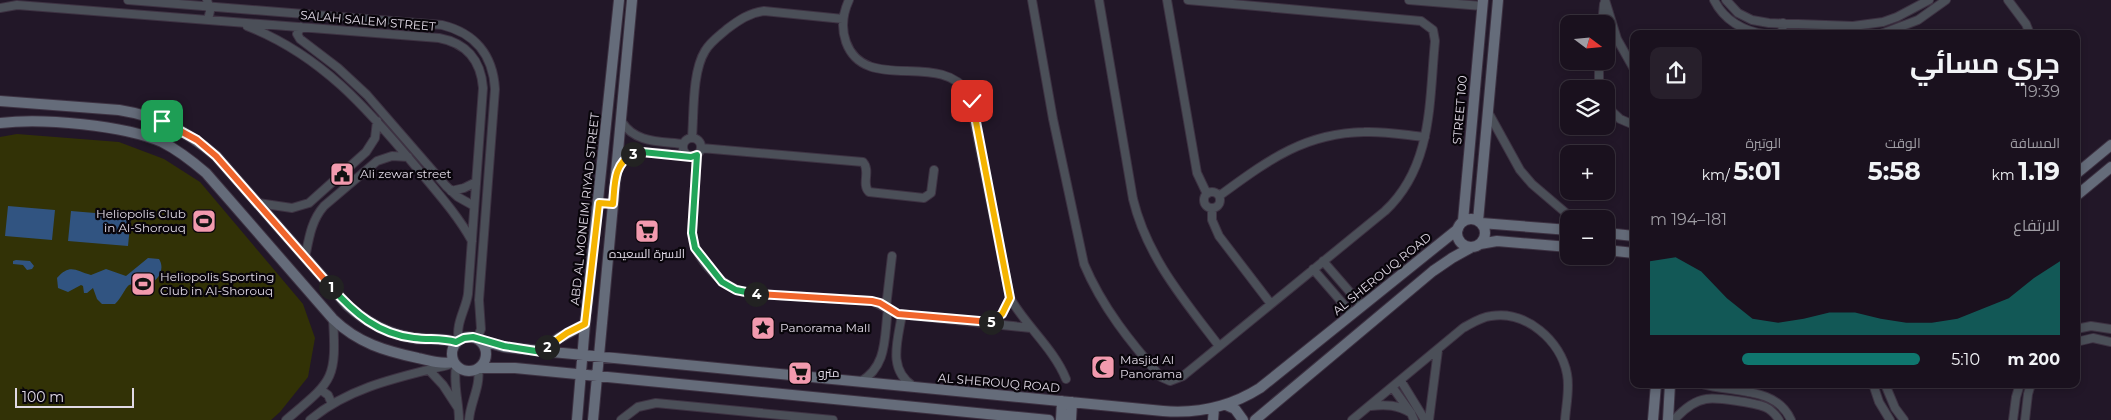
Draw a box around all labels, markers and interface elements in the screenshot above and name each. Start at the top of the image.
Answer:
street label: SALAH SALEM STREET [300,7,437,34]
north arrow [1560,15,1615,70]
map controls [1560,15,1615,265]
text: جري مسائي [1910,46,2060,80]
button: share [1650,47,1702,99]
street label: STREET 100 [1449,75,1470,145]
pin [951,80,993,122]
button: layers [1560,80,1615,135]
text: 19:39 [2022,82,2060,101]
icon: check [958,87,986,115]
pin [141,100,183,142]
icon: arrive [148,107,176,135]
street label: ABD AL MONEIM RIYAD STREET [567,112,602,306]
text: الوتيرة [1745,134,1781,152]
text: الوقت [1885,134,1921,152]
text: المسافة [2010,134,2060,152]
pin: 3 [620,142,646,166]
text: 3 [629,145,638,163]
button: + [1560,145,1615,200]
text: 5:01 [1733,156,1781,186]
text: 5:58 [1868,156,1921,186]
text: 1.19 [2018,156,2060,186]
public building icon: Ali zewar street [329,161,355,187]
place label: Ali zewar street [360,166,452,181]
text: /km [1702,166,1733,184]
text: km [1992,166,2018,184]
place label: Heliopolis Club in Al-Shorouq [96,206,186,235]
sports icon: Heliopolis Club in Al-Shorouq [191,208,217,234]
button: − [1560,210,1615,265]
text: 181–194 m [1650,210,1727,229]
text: الارتفاع [2013,216,2060,235]
supermarket icon: الاسرة السعيده [634,218,660,244]
street label: AL SHEROUQ ROAD [1329,229,1434,318]
place label: الاسرة السعيده [609,246,685,261]
place label: Heliopolis Sporting Club in Al-Shorouq [160,269,275,298]
sports icon: Heliopolis Sporting Club in Al-Shorouq [130,271,156,297]
pin: 1 [318,274,344,300]
text: 1 [329,278,334,296]
pin: 4 [744,282,768,306]
text: 4 [752,285,761,303]
pin: 5 [978,310,1004,334]
text: 5 [987,313,996,331]
place icon: Panorama Mall [750,315,776,341]
place label: Panorama Mall [780,320,871,335]
pin: 2 [534,334,560,360]
text: 2 [543,338,552,356]
text: 5:10 [1951,350,1980,369]
text: 200 m [2008,350,2060,369]
place label: Masjid Al Panorama [1120,352,1182,381]
mosque icon: Masjid Al Panorama [1090,354,1116,380]
supermarket icon: مترو [787,360,813,386]
place label: مترو [818,365,839,380]
street label: AL SHEROUQ ROAD [937,370,1061,395]
scale bar [15,385,134,408]
text: 100 m [22,388,64,406]

